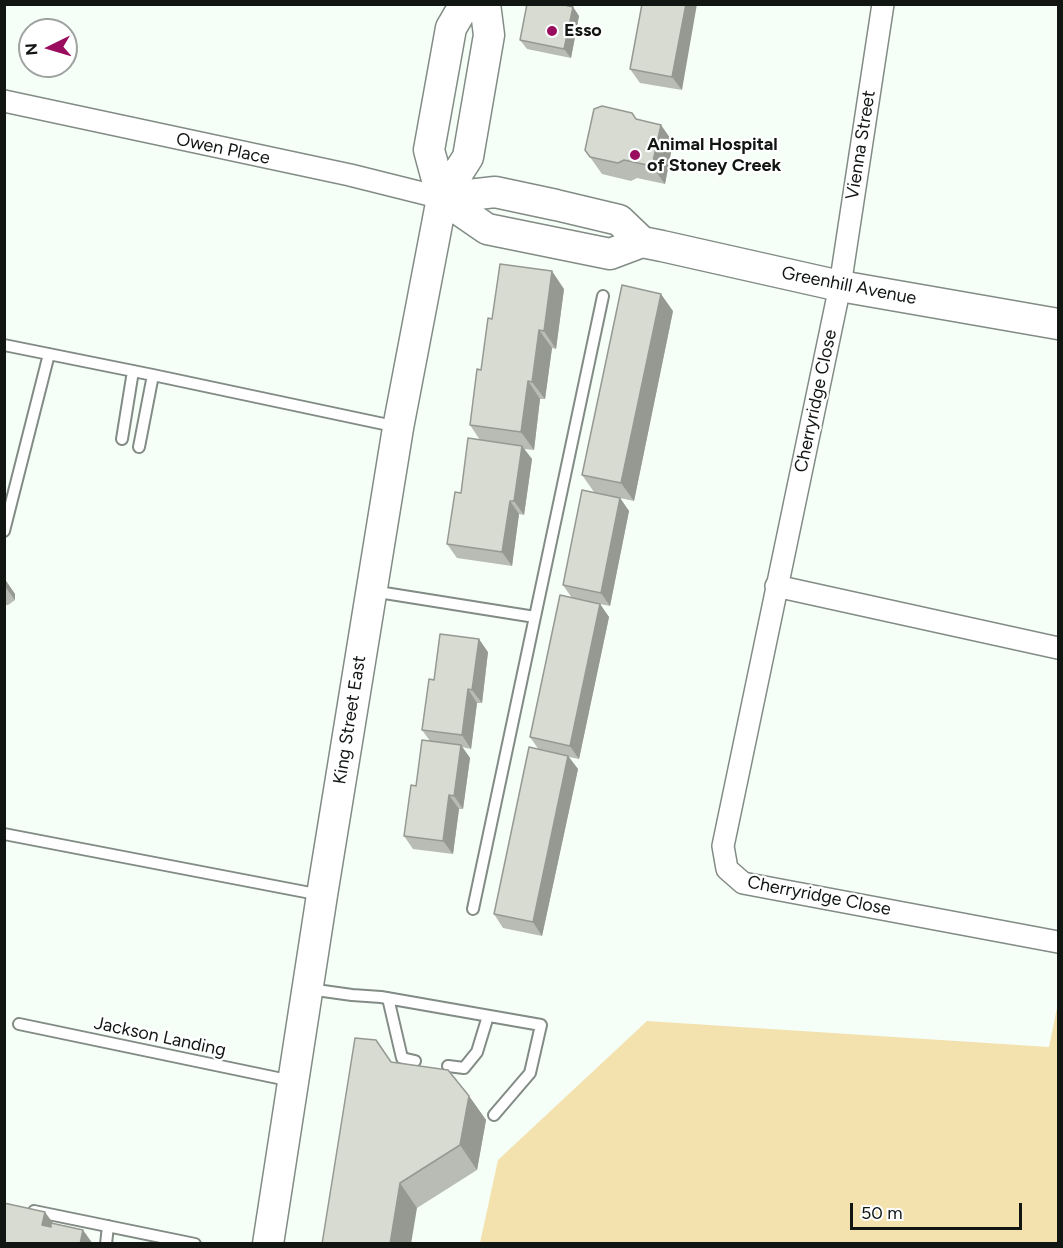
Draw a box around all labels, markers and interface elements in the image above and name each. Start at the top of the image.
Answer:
north arrow [18,18,78,78]
place label: Esso [564,20,602,42]
marker: Esso [545,24,559,38]
text: N [22,42,42,56]
street label: Vienna Street [842,89,880,201]
street label: Owen Place [174,129,272,169]
place label: Animal Hospital of Stoney Creek [647,134,781,176]
marker: Animal Hospital of Stoney Creek [628,148,642,162]
street label: Greenhill Avenue [780,262,918,310]
street label: Cherryridge Close [790,327,842,475]
street label: King Street East [329,654,371,786]
street label: Cherryridge Close [745,871,893,921]
street label: Jackson Landing [92,1012,228,1062]
scale bar [853,1191,1026,1229]
text: 50 m [861,1202,903,1224]

